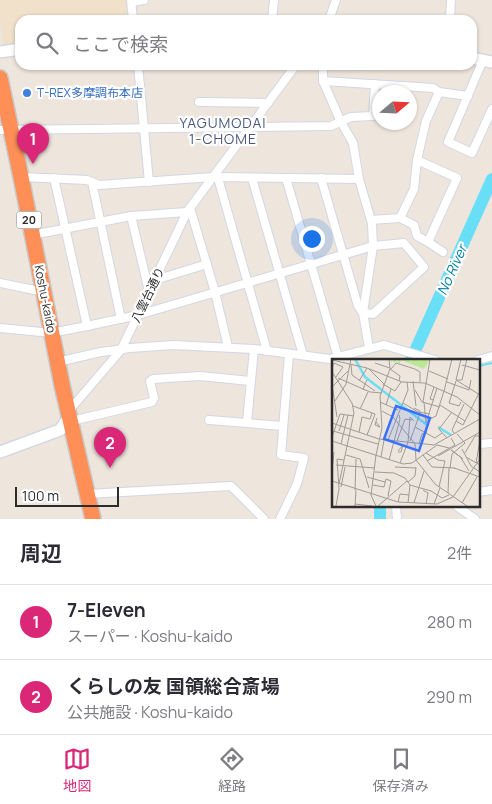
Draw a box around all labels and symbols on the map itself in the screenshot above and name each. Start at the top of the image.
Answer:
place label: T-REX多摩調布本店 [37,84,143,101]
north arrow [372,85,417,130]
marker: T-REX多摩調布本店 [21,87,33,99]
district label: YAGUMODAI 1-CHOME [179,113,267,148]
pin: 1 [17,123,49,164]
road number: 20 [16,212,42,228]
your location [299,226,325,252]
water label: No River [432,240,472,298]
street label: Koshu-kaido [31,263,60,334]
street label: 八雲台通り [127,264,168,325]
inset map [332,359,480,507]
pin: 2 [94,427,126,468]
scale bar [15,484,119,507]

